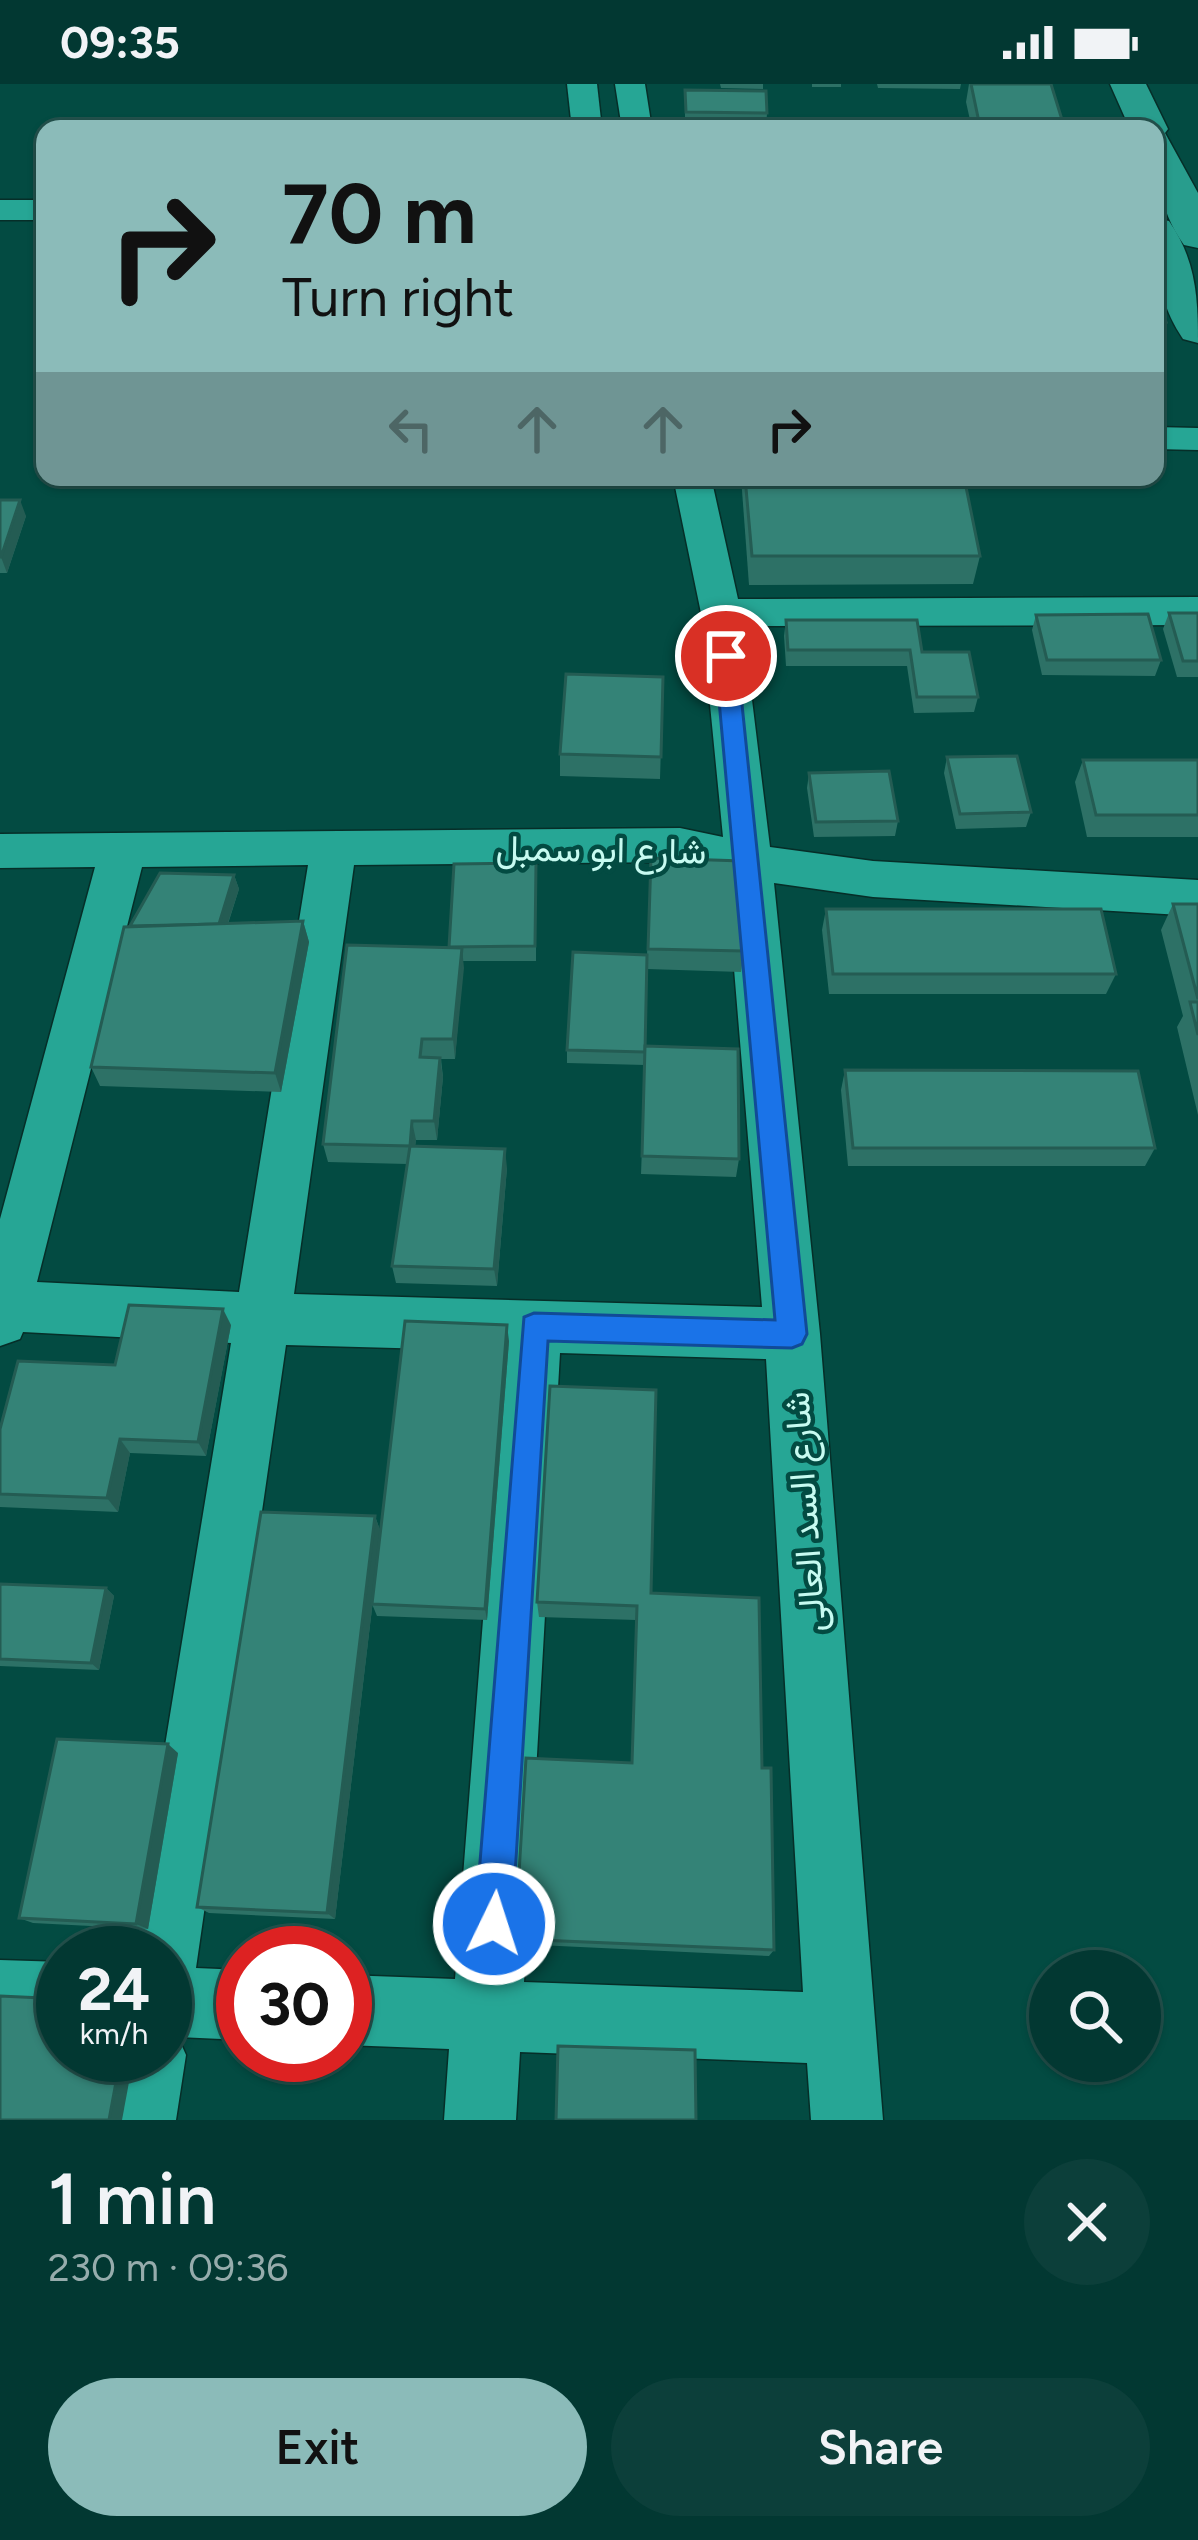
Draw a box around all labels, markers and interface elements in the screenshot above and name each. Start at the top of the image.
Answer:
text: 09:35 [60,15,180,69]
text: 70 m [282,163,476,264]
icon: right [84,168,240,324]
text: Turn right [282,265,514,330]
icon: left [378,396,444,462]
icon: ahead [504,396,570,462]
icon: ahead [630,396,696,462]
icon: right [756,396,822,462]
pin [675,605,777,707]
icon: arrive [693,623,759,689]
street label: شارع ابو سمبل [495,826,707,876]
street label: شارع السد العالى [775,1390,837,1634]
position arrow [431,1861,557,1987]
speed limit sign: 30 [216,1926,372,2082]
map controls [1029,1950,1161,2082]
button: search [1029,1950,1161,2082]
text: 24 [78,1953,150,2025]
text: km/h [80,2015,148,2052]
text: 1 min [48,2156,216,2242]
button: close [1024,2159,1150,2285]
text: 230 m · 09:36 [48,2244,288,2291]
button: Exit [48,2378,587,2516]
button: Share [611,2378,1150,2516]

